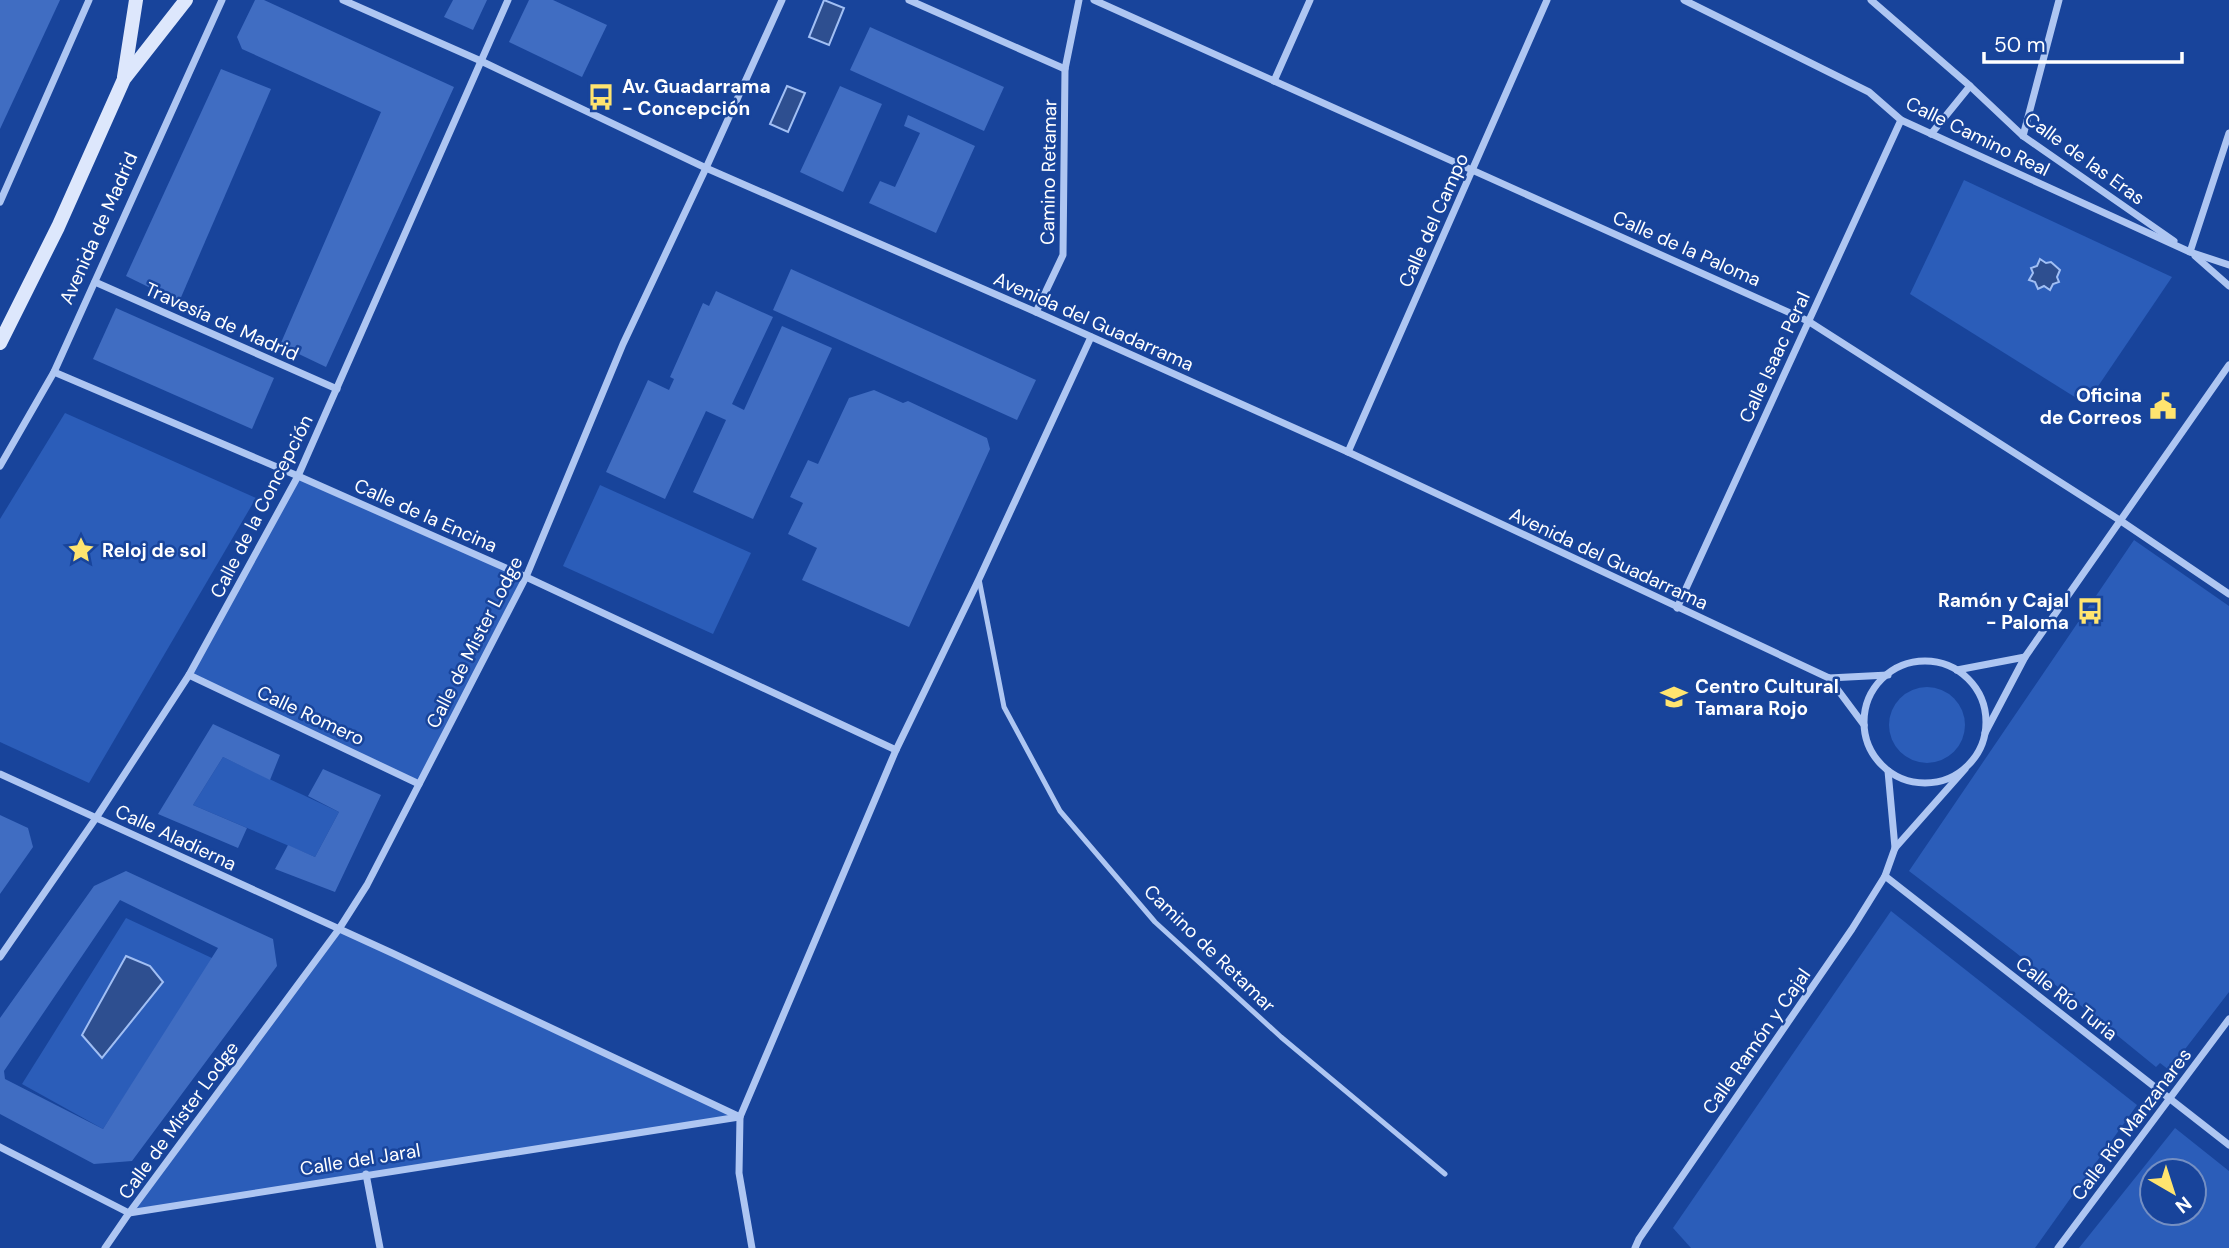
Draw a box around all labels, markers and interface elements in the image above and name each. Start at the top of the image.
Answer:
scale bar [1984,21,2182,65]
text: 50 m [1994,31,2045,59]
place label: Av. Guadarrama - Concepción [622,74,771,121]
bus stop icon: Av. Guadarrama - Concepción [586,82,616,112]
street label: Calle Camino Real [1902,91,2054,182]
street label: Camino Retamar [1035,99,1062,245]
street label: Calle de las Eras [2020,106,2150,210]
street label: Avenida de Madrid [54,148,143,308]
street label: Calle del Campo [1393,149,1474,291]
street label: Calle de la Paloma [1609,205,1765,292]
street label: Avenida del Guadarrama [990,266,1198,377]
street label: Travesía de Madrid [141,276,303,367]
street label: Calle Isaac Peral [1733,288,1816,427]
place label: Oficina de Correos [2040,383,2142,430]
public building icon: Oficina de Correos [2148,391,2178,421]
street label: Calle de la Concepción [204,410,319,602]
street label: Calle de la Encina [350,473,501,558]
street label: Avenida del Guadarrama [1505,501,1712,615]
place icon: Reloj de sol [66,535,96,565]
place label: Reloj de sol [102,538,206,563]
street label: Calle de Mister Lodge [420,552,529,732]
place label: Ramón y Cajal - Paloma [1938,588,2069,635]
bus stop icon: Ramón y Cajal - Paloma [2075,596,2105,626]
place label: Centro Cultural Tamara Rojo [1695,674,1839,721]
street label: Calle Romero [253,680,369,751]
school or university icon: Centro Cultural Tamara Rojo [1659,682,1689,712]
street label: Calle Aladierna [111,798,240,876]
street label: Camino de Retamar [1138,879,1281,1018]
street label: Calle Río Turia [2011,951,2123,1046]
street label: Calle Ramón y Cajal [1697,963,1816,1119]
street label: Calle de Mister Lodge [113,1036,244,1204]
street label: Calle Río Manzanares [2066,1043,2197,1206]
street label: Calle del Jaral [298,1138,422,1181]
north arrow [2138,1157,2208,1227]
text: N [2170,1191,2197,1219]

